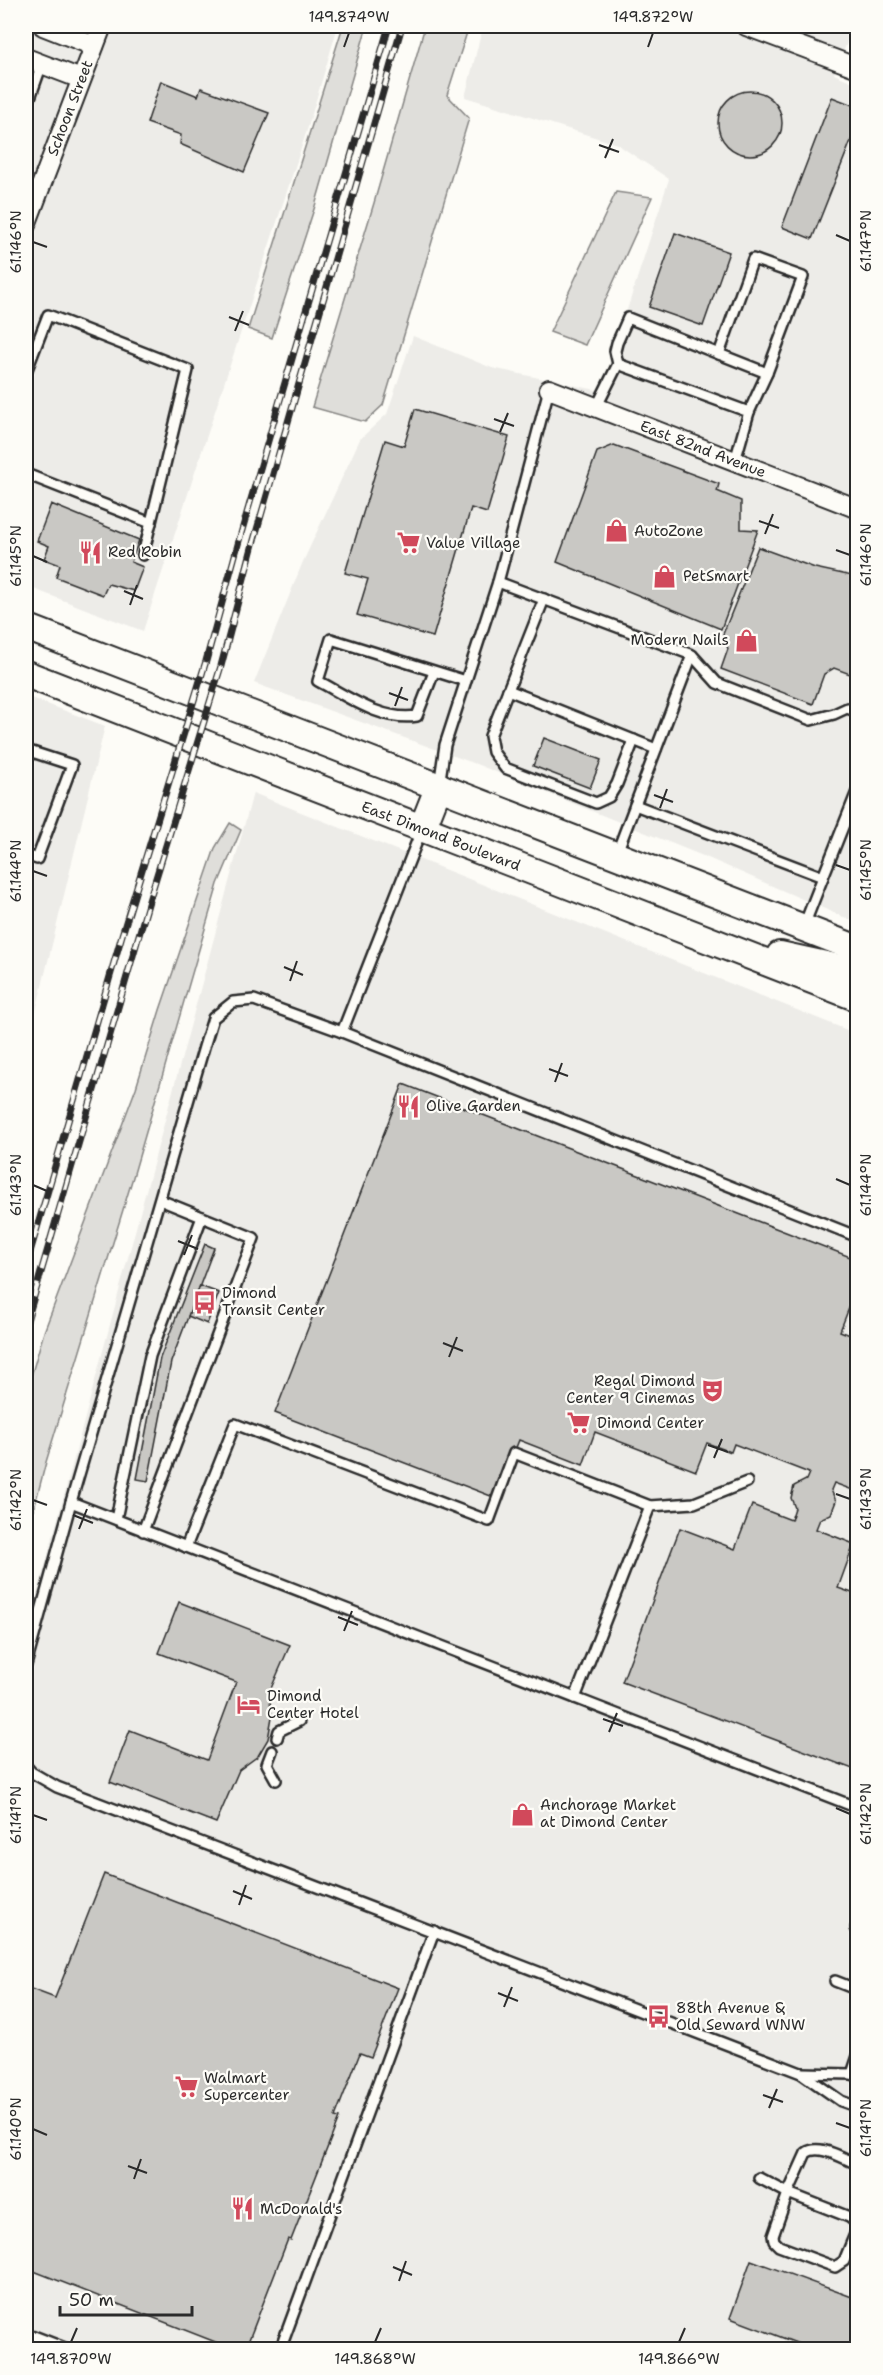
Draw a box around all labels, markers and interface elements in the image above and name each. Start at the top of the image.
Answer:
text: 149.874°W [308,7,390,27]
text: 149.872°W [613,7,693,27]
street label: Schoon Street [43,57,97,159]
text: 61.146°N [6,210,26,274]
text: 61.147°N [856,210,876,272]
street label: East 82nd Avenue [637,416,769,482]
shop icon: AutoZone [603,518,629,544]
place label: AutoZone [634,521,704,541]
text: 61.146°N [856,523,876,587]
text: 61.145°N [6,525,26,587]
supermarket icon: Value Village [395,530,421,556]
place label: Value Village [426,533,520,553]
restaurant icon: Red Robin [77,539,103,565]
place label: Red Robin [108,542,182,562]
shop icon: PetSmart [652,563,678,589]
place label: PetSmart [683,566,749,586]
shop icon: Modern Nails [734,627,760,653]
place label: Modern Nails [631,630,729,650]
street label: East Dimond Boulevard [359,796,524,876]
text: 61.144°N [6,839,26,903]
text: 61.145°N [856,839,876,901]
restaurant icon: Olive Garden [395,1093,421,1119]
place label: Olive Garden [426,1096,521,1116]
text: 61.144°N [856,1153,876,1217]
text: 61.143°N [6,1154,26,1216]
place label: Dimond Transit Center [222,1283,325,1320]
bus stop icon: Dimond Transit Center [191,1289,217,1315]
place label: Regal Dimond Center 9 Cinemas [566,1371,695,1408]
theatre icon: Regal Dimond Center 9 Cinemas [700,1377,726,1403]
supermarket icon: Dimond Center [566,1410,592,1436]
place label: Dimond Center [597,1413,704,1433]
text: 61.143°N [856,1468,876,1530]
text: 61.142°N [6,1469,26,1531]
place label: Dimond Center Hotel [267,1686,359,1723]
hotel icon: Dimond Center Hotel [236,1692,262,1718]
text: 61.142°N [856,1783,876,1845]
text: 61.141°N [6,1786,26,1844]
place label: Anchorage Market at Dimond Center [540,1795,676,1832]
shop icon: Anchorage Market at Dimond Center [509,1801,535,1827]
place label: 88th Avenue & Old Seward WNW [676,1998,805,2035]
bus stop icon: 88th Avenue & Old Seward WNW [645,2004,671,2030]
place label: Walmart Supercenter [204,2068,290,2105]
supermarket icon: Walmart Supercenter [173,2074,199,2100]
text: 61.140°N [6,2097,26,2161]
text: 61.141°N [856,2099,876,2157]
restaurant icon: McDonald's [229,2196,255,2222]
place label: McDonald's [260,2199,342,2219]
scale bar [60,2279,192,2317]
text: 50 m [69,2288,114,2312]
text: 149.870°W [30,2349,112,2369]
text: 149.868°W [334,2349,416,2369]
text: 149.866°W [638,2349,720,2369]

